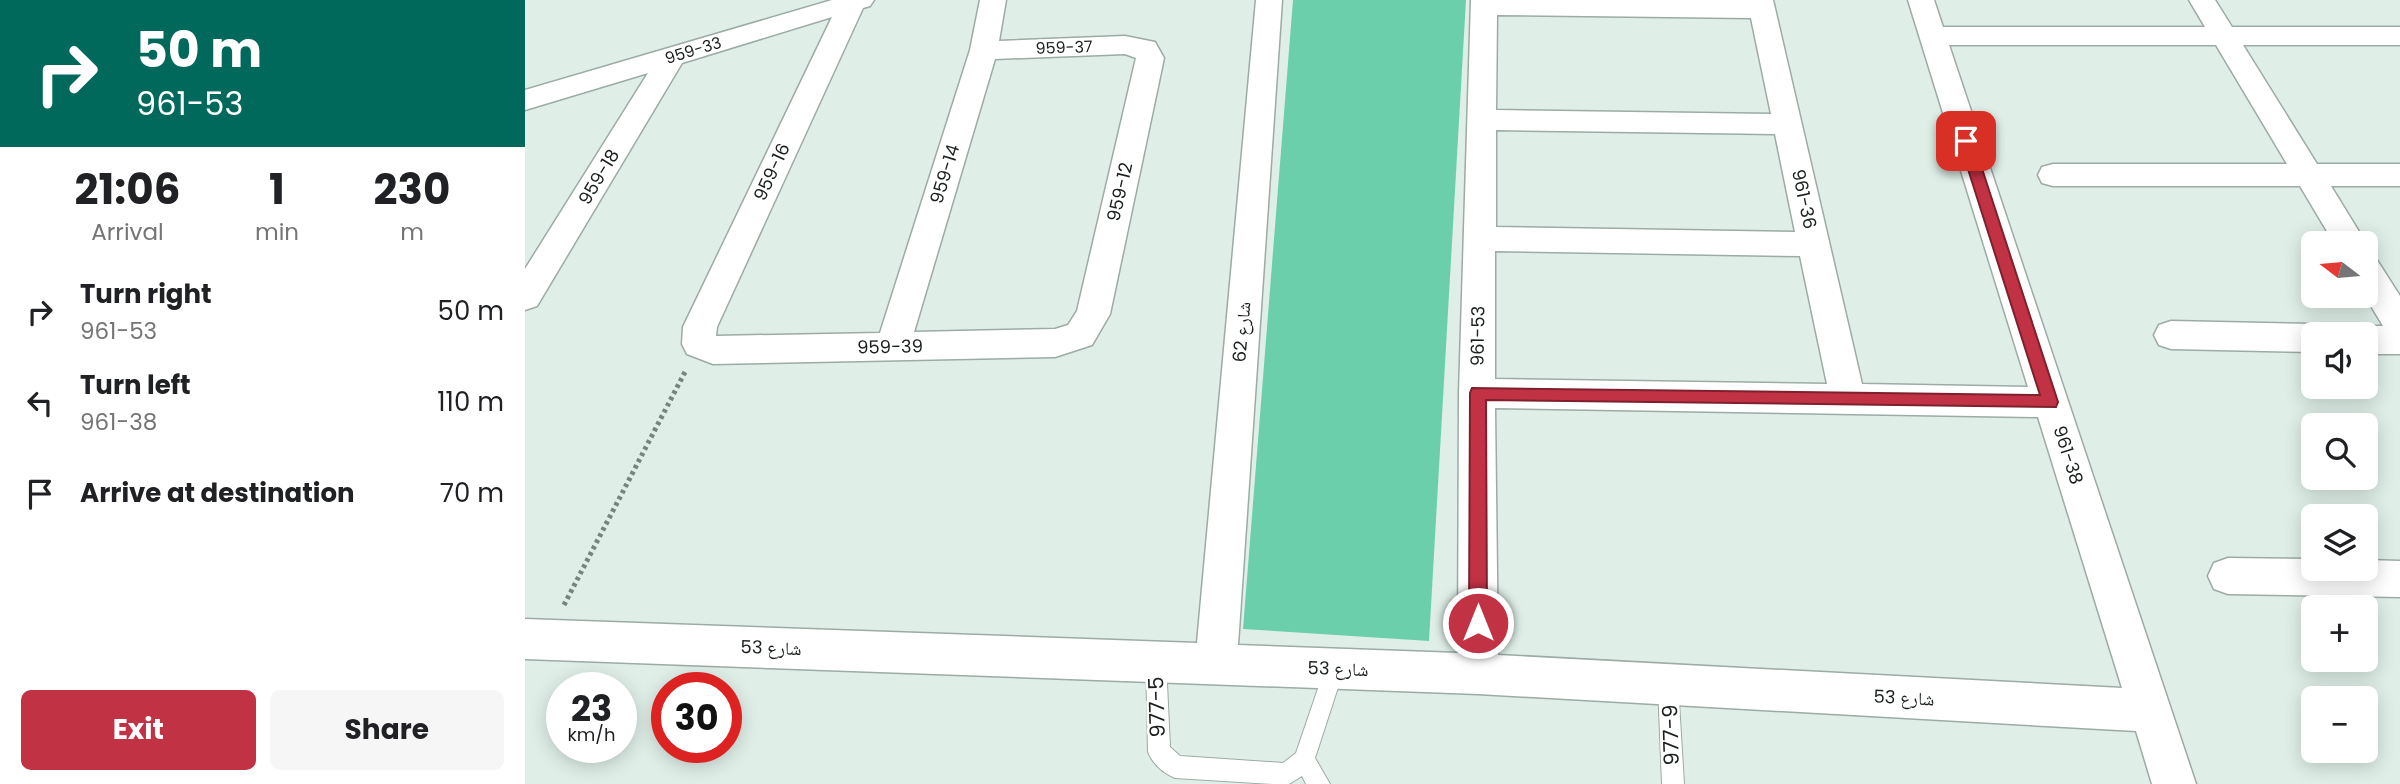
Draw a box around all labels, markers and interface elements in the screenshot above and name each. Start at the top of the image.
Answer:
text: 50 m [136,16,262,84]
icon: right [21,28,112,119]
street label: 959-33 [662,31,724,70]
street label: 959-37 [1035,35,1093,60]
text: 961-53 [136,81,243,126]
pin [1936,111,1996,171]
icon: arrive [1947,122,1985,160]
street label: 959-16 [747,139,796,205]
street label: 959-14 [924,141,965,207]
street label: 959-18 [572,144,625,209]
text: 21:06 [75,160,180,219]
text: 1 [269,160,285,219]
text: 230 [374,160,450,219]
street label: 959-12 [1101,160,1138,224]
street label: 961-36 [1786,167,1823,231]
text: Arrival [91,216,164,248]
text: min [255,216,299,248]
text: m [400,216,424,248]
north arrow [2301,231,2378,308]
map controls [2301,231,2378,763]
text: Turn right [80,276,212,312]
icon: right [21,293,59,331]
text: 50 m [438,293,504,329]
street label: شارع 62 [1226,301,1257,363]
street label: 961-53 [1464,306,1491,366]
text: 961-53 [80,315,157,347]
button: sound [2301,322,2378,399]
street label: 959-39 [857,333,923,360]
text: Turn left [80,367,191,403]
icon: left [21,384,59,422]
text: 110 m [437,384,504,420]
text: 961-38 [80,406,157,438]
button: search [2301,413,2378,490]
street label: 961-38 [2047,422,2090,487]
icon: arrive [21,475,59,513]
text: Arrive at destination [80,475,355,511]
text: 70 m [440,475,504,511]
button: layers [2301,504,2378,581]
position arrow [1441,586,1515,660]
button: + [2301,595,2378,672]
street label: شارع 53 [740,634,802,661]
street label: شارع 53 [1307,655,1369,682]
speed limit sign: 30 [651,672,742,763]
street label: 977-5 [1141,676,1172,738]
street label: شارع 53 [1873,683,1935,712]
text: 23 [571,684,612,733]
button: − [2301,686,2378,763]
button: Exit [21,690,256,770]
button: Share [270,690,504,770]
street label: 977-9 [1655,704,1686,766]
text: km/h [568,722,615,747]

